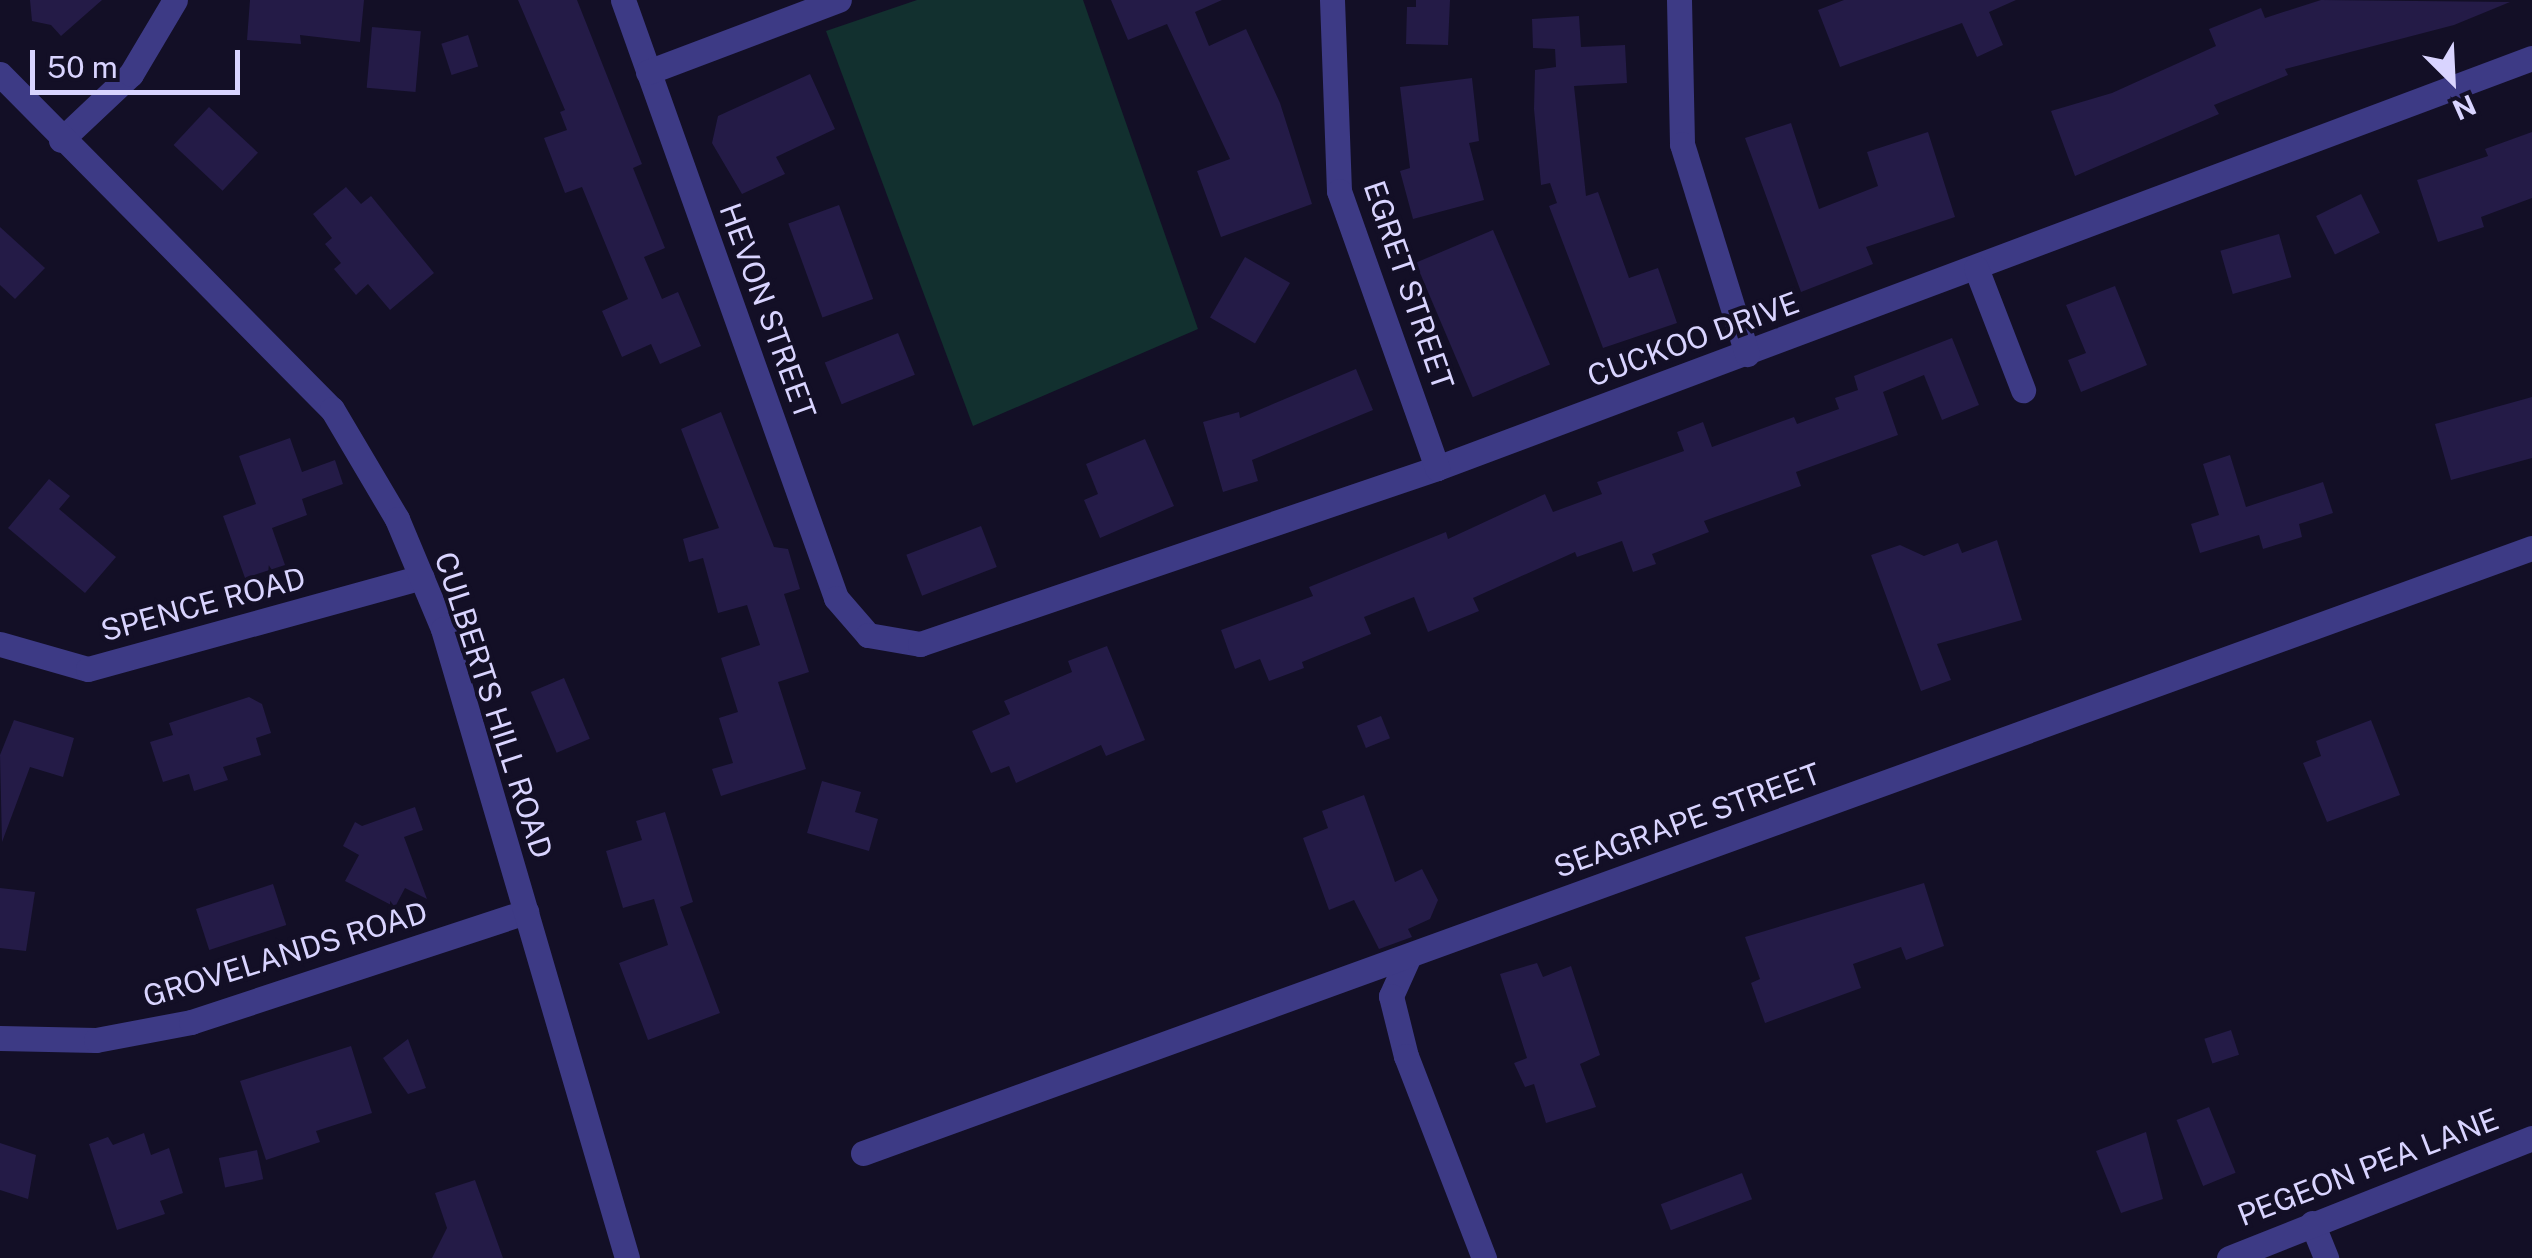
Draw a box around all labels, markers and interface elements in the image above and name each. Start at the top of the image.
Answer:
scale bar [35,30,245,92]
north arrow [2402,30,2502,130]
text: 50 m [47,49,118,85]
text: N [2448,88,2481,127]
street label: EGRET STREET [1356,176,1462,394]
street label: HEVON STREET [712,198,824,424]
street label: CUCKOO DRIVE [1582,284,1804,394]
street label: CULBERTS HILL ROAD [427,547,561,863]
street label: SPENCE ROAD [97,559,309,649]
street label: SEAGRAPE STREET [1549,755,1825,885]
street label: GROVELANDS ROAD [139,894,431,1014]
street label: PEGEON PEA LANE [2232,1101,2504,1233]

